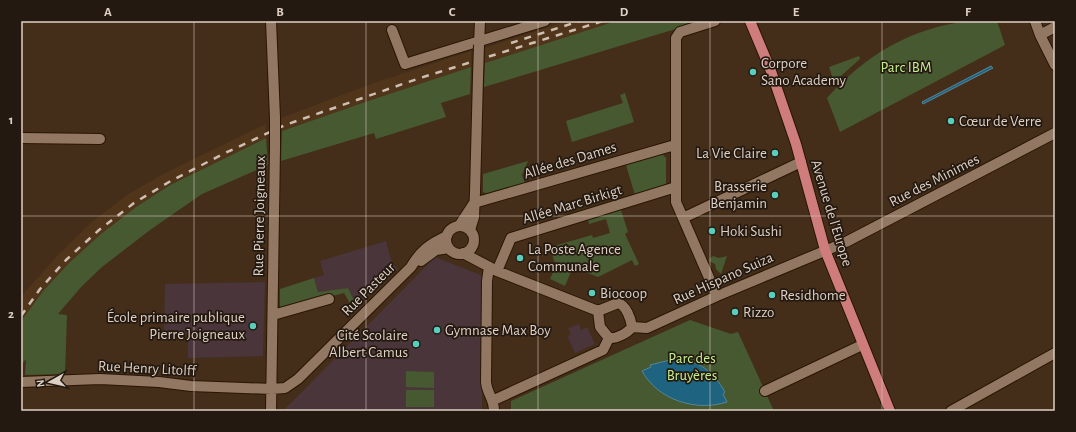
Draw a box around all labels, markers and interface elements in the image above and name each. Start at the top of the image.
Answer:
text: A [104,6,112,19]
text: B [276,6,284,19]
text: C [449,6,456,19]
text: D [620,6,629,19]
text: E [793,6,800,19]
text: F [965,6,972,19]
place label: Corpore Sano Academy [761,56,846,88]
park label: Parc IBM [880,60,932,75]
marker: Corpore Sano Academy [748,67,758,77]
text: 1 [9,114,13,127]
place label: Cœur de Verre [959,114,1041,129]
marker: Cœur de Verre [946,116,956,126]
street label: Allée des Dames [522,139,618,182]
place label: La Vie Claire [696,146,767,161]
marker: La Vie Claire [770,148,780,158]
street label: Rue des Minimes [887,151,982,210]
street label: Rue Pierre Joigneaux [251,155,268,277]
street label: Avenue de l'Europe [808,158,855,268]
place label: Brasserie Benjamin [710,179,767,211]
street label: Allée Marc Birkigt [521,182,624,227]
marker: Brasserie Benjamin [770,190,780,200]
place label: Hoki Sushi [720,224,782,239]
marker: Hoki Sushi [707,226,717,236]
place label: La Poste Agence Communale [528,242,621,274]
street label: Rue Hispano Suiza [671,250,776,307]
marker: La Poste Agence Communale [515,253,525,263]
street label: Rue Pasteur [339,260,398,319]
place label: Biocoop [600,286,647,301]
marker: Biocoop [587,288,597,298]
place label: Residhome [780,288,846,303]
marker: Residhome [767,290,777,300]
place label: Rizzo [743,305,774,320]
marker: Rizzo [730,307,740,317]
text: 2 [8,308,14,321]
place label: École primaire publique Pierre Joigneaux [107,308,245,342]
marker: École primaire publique Pierre Joigneaux [248,321,258,331]
place label: Gymnase Max Boy [445,323,551,338]
marker: Gymnase Max Boy [432,325,442,335]
place label: Cité Scolaire Albert Camus [329,328,408,360]
marker: Cité Scolaire Albert Camus [411,339,421,349]
park label: Parc des Bruyères [667,351,717,383]
street label: Rue Henry Litolff [98,358,198,379]
north arrow [30,362,70,402]
text: N [35,379,47,388]

